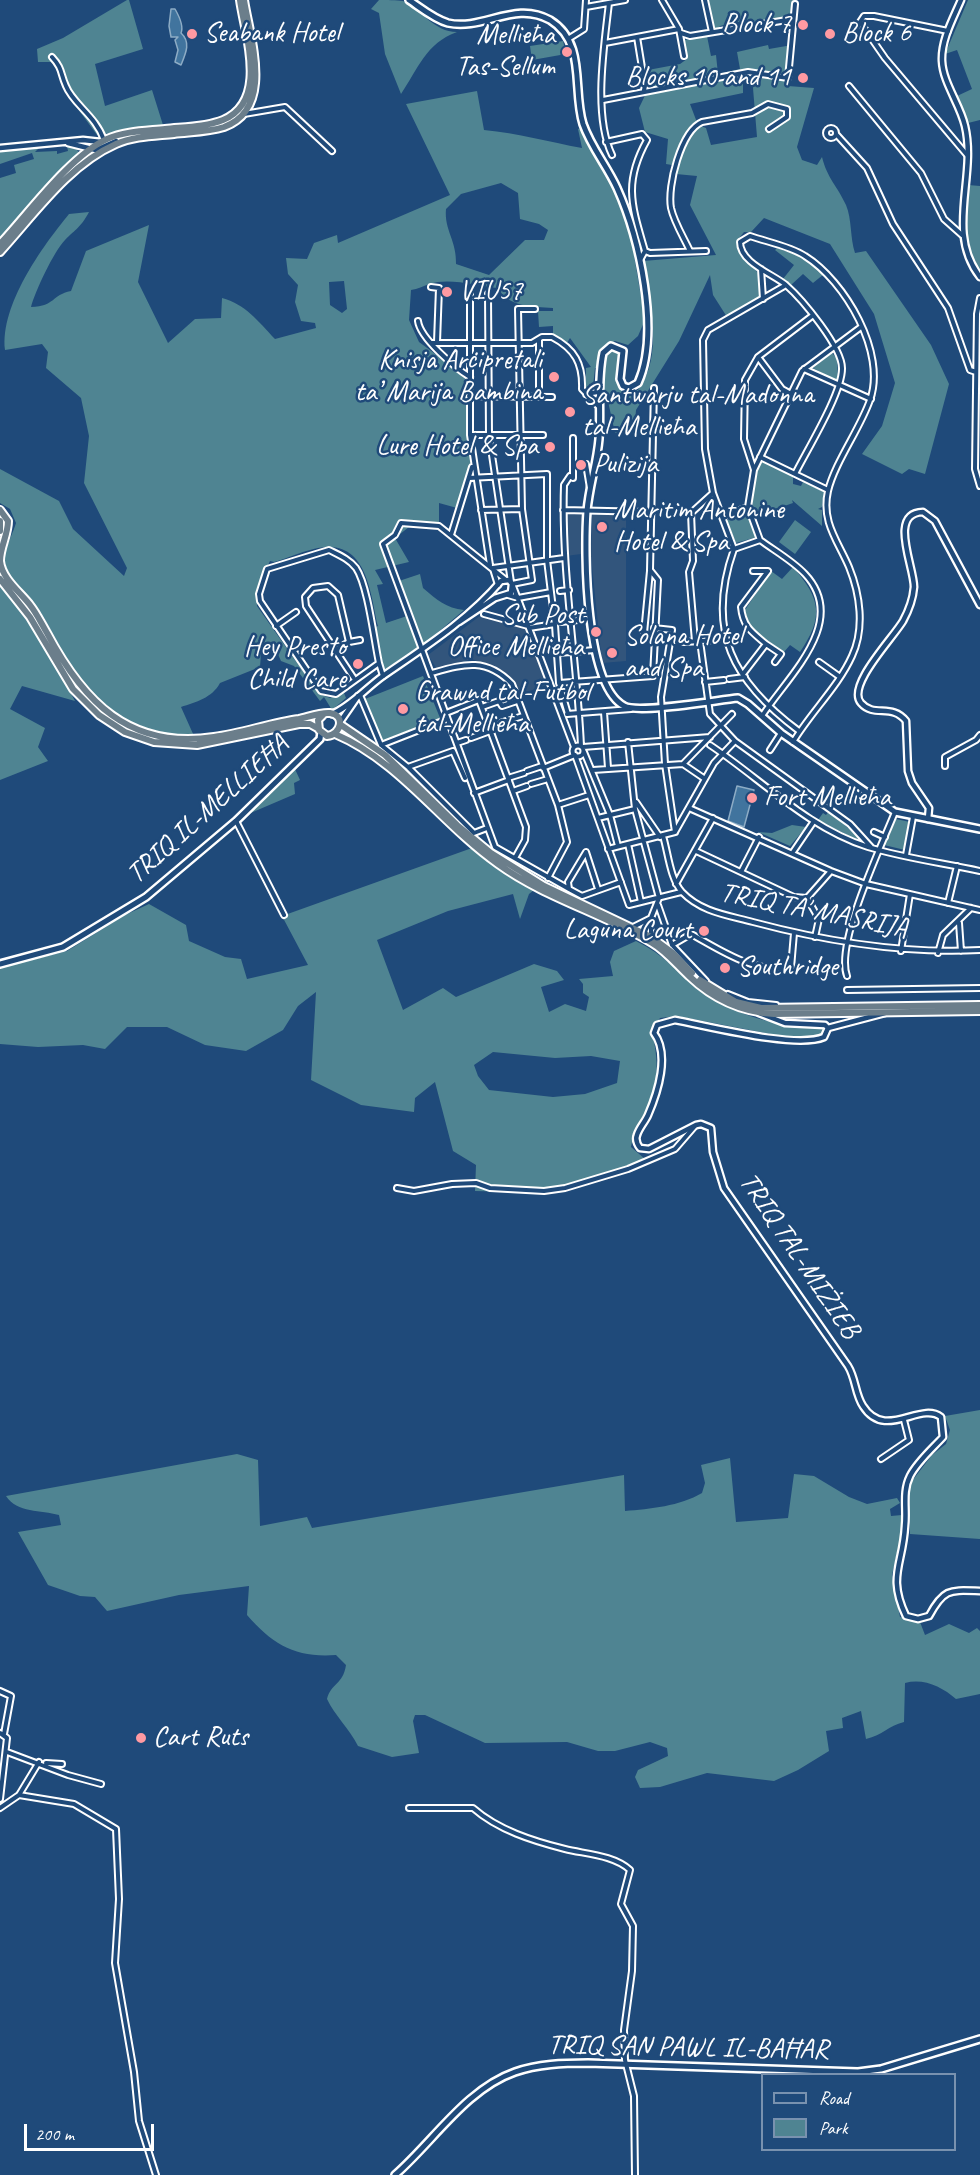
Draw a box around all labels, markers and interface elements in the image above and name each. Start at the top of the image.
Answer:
place label: Block 7 [722,8,791,42]
place label: Seabank Hotel [204,17,339,51]
place label: Block 6 [842,17,911,51]
marker: Block 7 [796,18,810,32]
place label: Mellieħa Tas-Sellum [456,19,555,85]
marker: Seabank Hotel [185,27,199,41]
marker: Block 6 [823,27,837,41]
marker: Mellieħa Tas-Sellum [560,45,574,59]
place label: Blocks 10 and 11 [625,61,791,95]
marker: Blocks 10 and 11 [796,71,810,85]
place label: VIU57 [459,275,523,309]
marker: VIU57 [440,285,454,299]
place label: Knisja Arċipretali ta’ Marija Bambina [355,344,542,410]
marker: Knisja Arċipretali ta’ Marija Bambina [547,370,561,384]
place label: Santwarju tal-Madonna tal-Mellieħa [582,379,813,445]
marker: Santwarju tal-Madonna tal-Mellieħa [563,405,577,419]
place label: Lure Hotel & Spa [376,430,538,464]
marker: Lure Hotel & Spa [543,440,557,454]
place label: Pulizija [593,448,658,482]
marker: Pulizija [574,458,588,472]
place label: Maritim Antonine Hotel & Spa [614,494,784,560]
marker: Maritim Antonine Hotel & Spa [595,520,609,534]
place label: Sub Post Office Mellieħa [447,599,584,665]
place label: Solana Hotel and Spa [624,620,743,686]
marker: Sub Post Office Mellieħa [589,625,603,639]
place label: Hey Presto Child Care [244,631,346,697]
marker: Solana Hotel and Spa [605,646,619,660]
marker: Hey Presto Child Care [351,657,365,671]
place label: Grawnd tal-Futbol tal-Mellieħa [415,676,590,742]
marker: Grawnd tal-Futbol tal-Mellieħa [396,702,410,716]
street label: TRIQ IL-MELLIEĦA [120,729,296,891]
place label: Fort Mellieħa [764,781,891,815]
marker: Fort Mellieħa [745,791,759,805]
street label: TRIQ TA' MASRIJA [717,876,911,946]
place label: Laguna Court [564,914,692,948]
marker: Laguna Court [697,924,711,938]
place label: Southridge [737,951,838,985]
marker: Southridge [718,961,732,975]
street label: TRIQ TAL-MIŻIEB [731,1167,867,1345]
place label: Cart Ruts [153,1721,248,1755]
marker: Cart Ruts [134,1731,148,1745]
street label: TRIQ SAN PAWL IL-BAĦAR [548,2029,828,2067]
legend [761,2073,956,2151]
text: Road [819,2087,849,2109]
scale bar [27,2112,158,2150]
text: Park [819,2117,848,2139]
text: 200 m [35,2123,74,2145]

